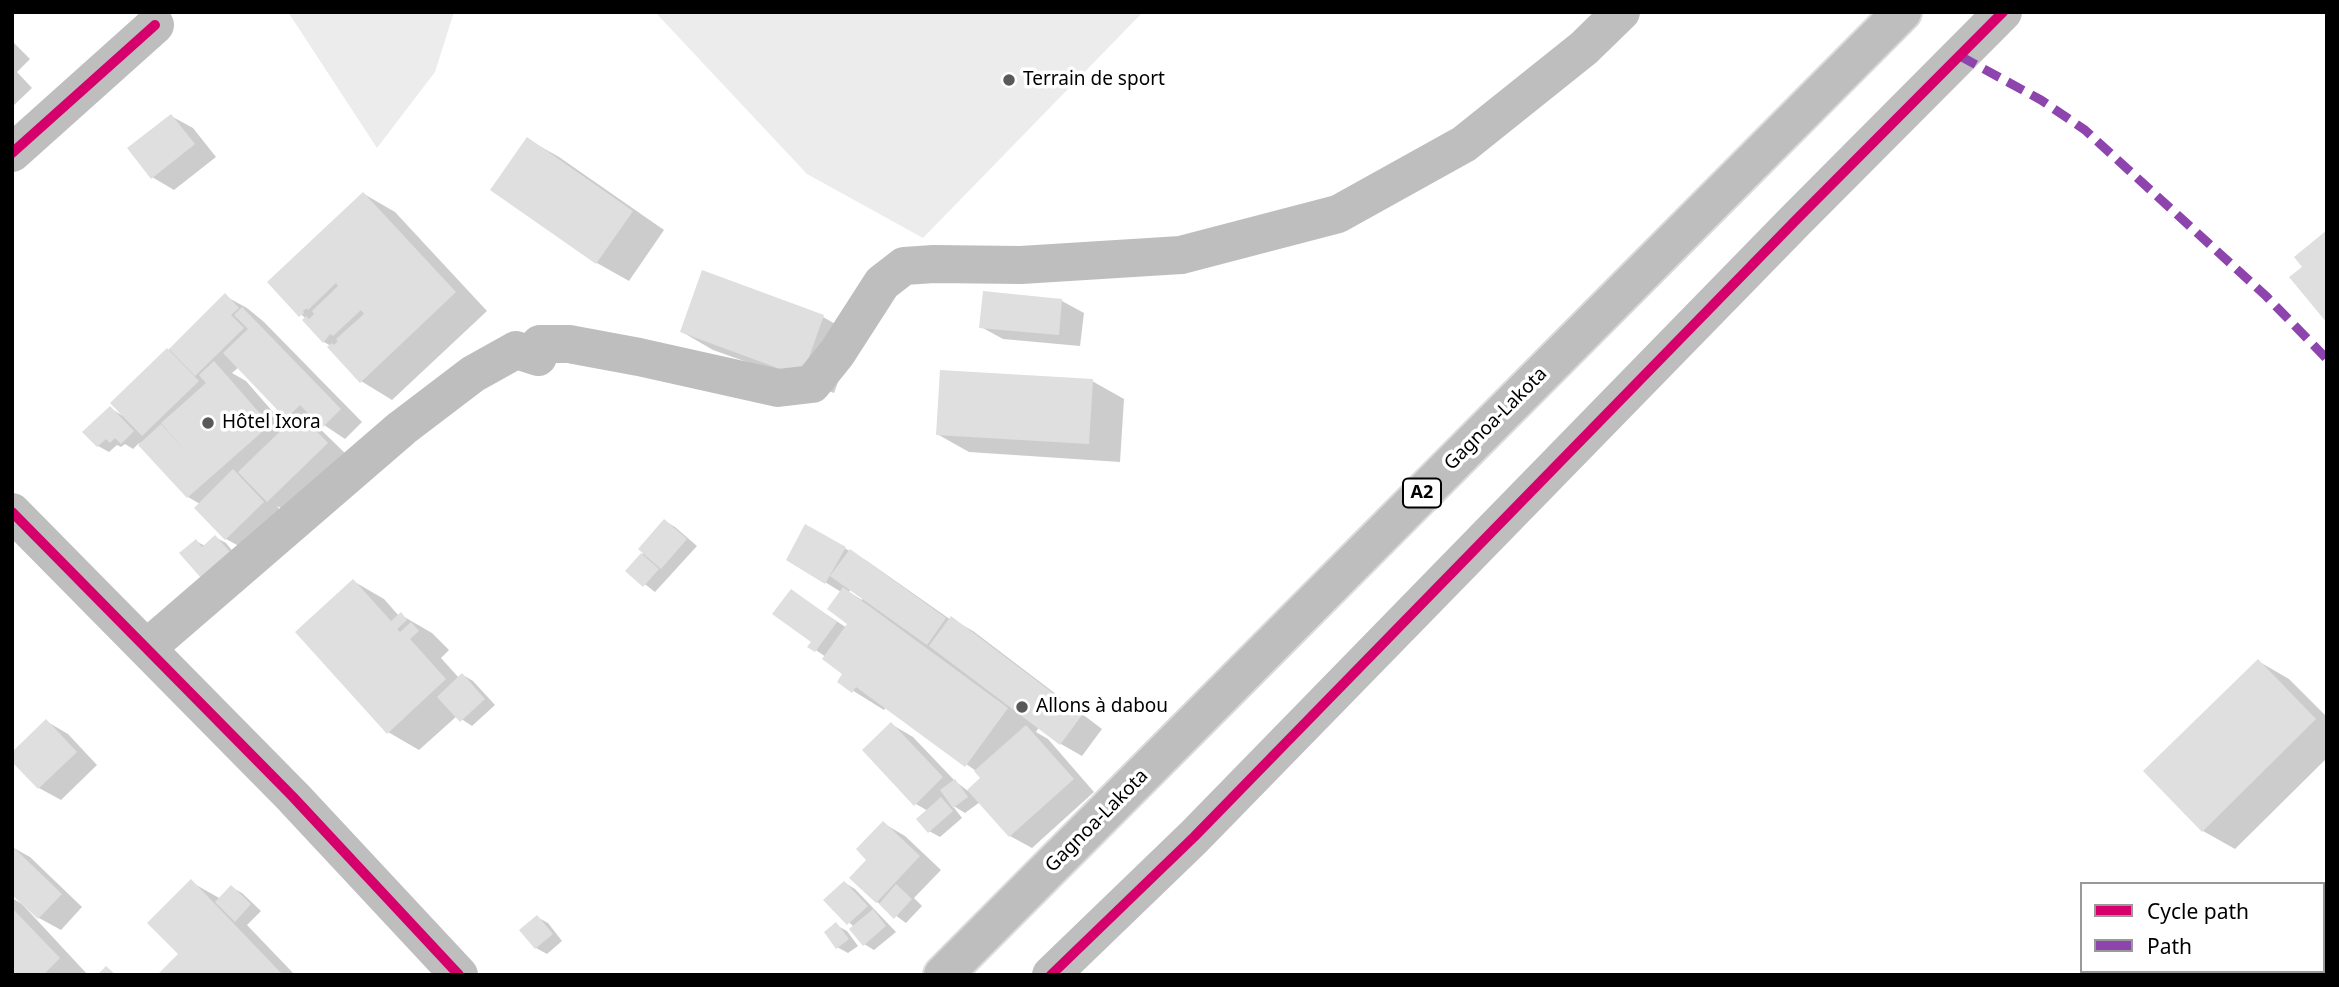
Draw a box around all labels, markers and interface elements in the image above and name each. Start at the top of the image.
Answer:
place label: Terrain de sport [1023,69,1165,91]
marker: Terrain de sport [1001,72,1017,88]
street label: Gagnoa-Lakota [1440,363,1552,475]
place label: Hôtel Ixora [222,412,321,434]
marker: Hôtel Ixora [200,415,216,431]
road number: A2 [1403,478,1441,508]
place label: Allons à dabou [1036,696,1168,718]
marker: Allons à dabou [1014,699,1030,715]
street label: Gagnoa-Lakota [1041,765,1153,877]
legend [2080,882,2325,973]
text: Cycle path [2147,897,2249,925]
text: Path [2147,932,2192,960]

